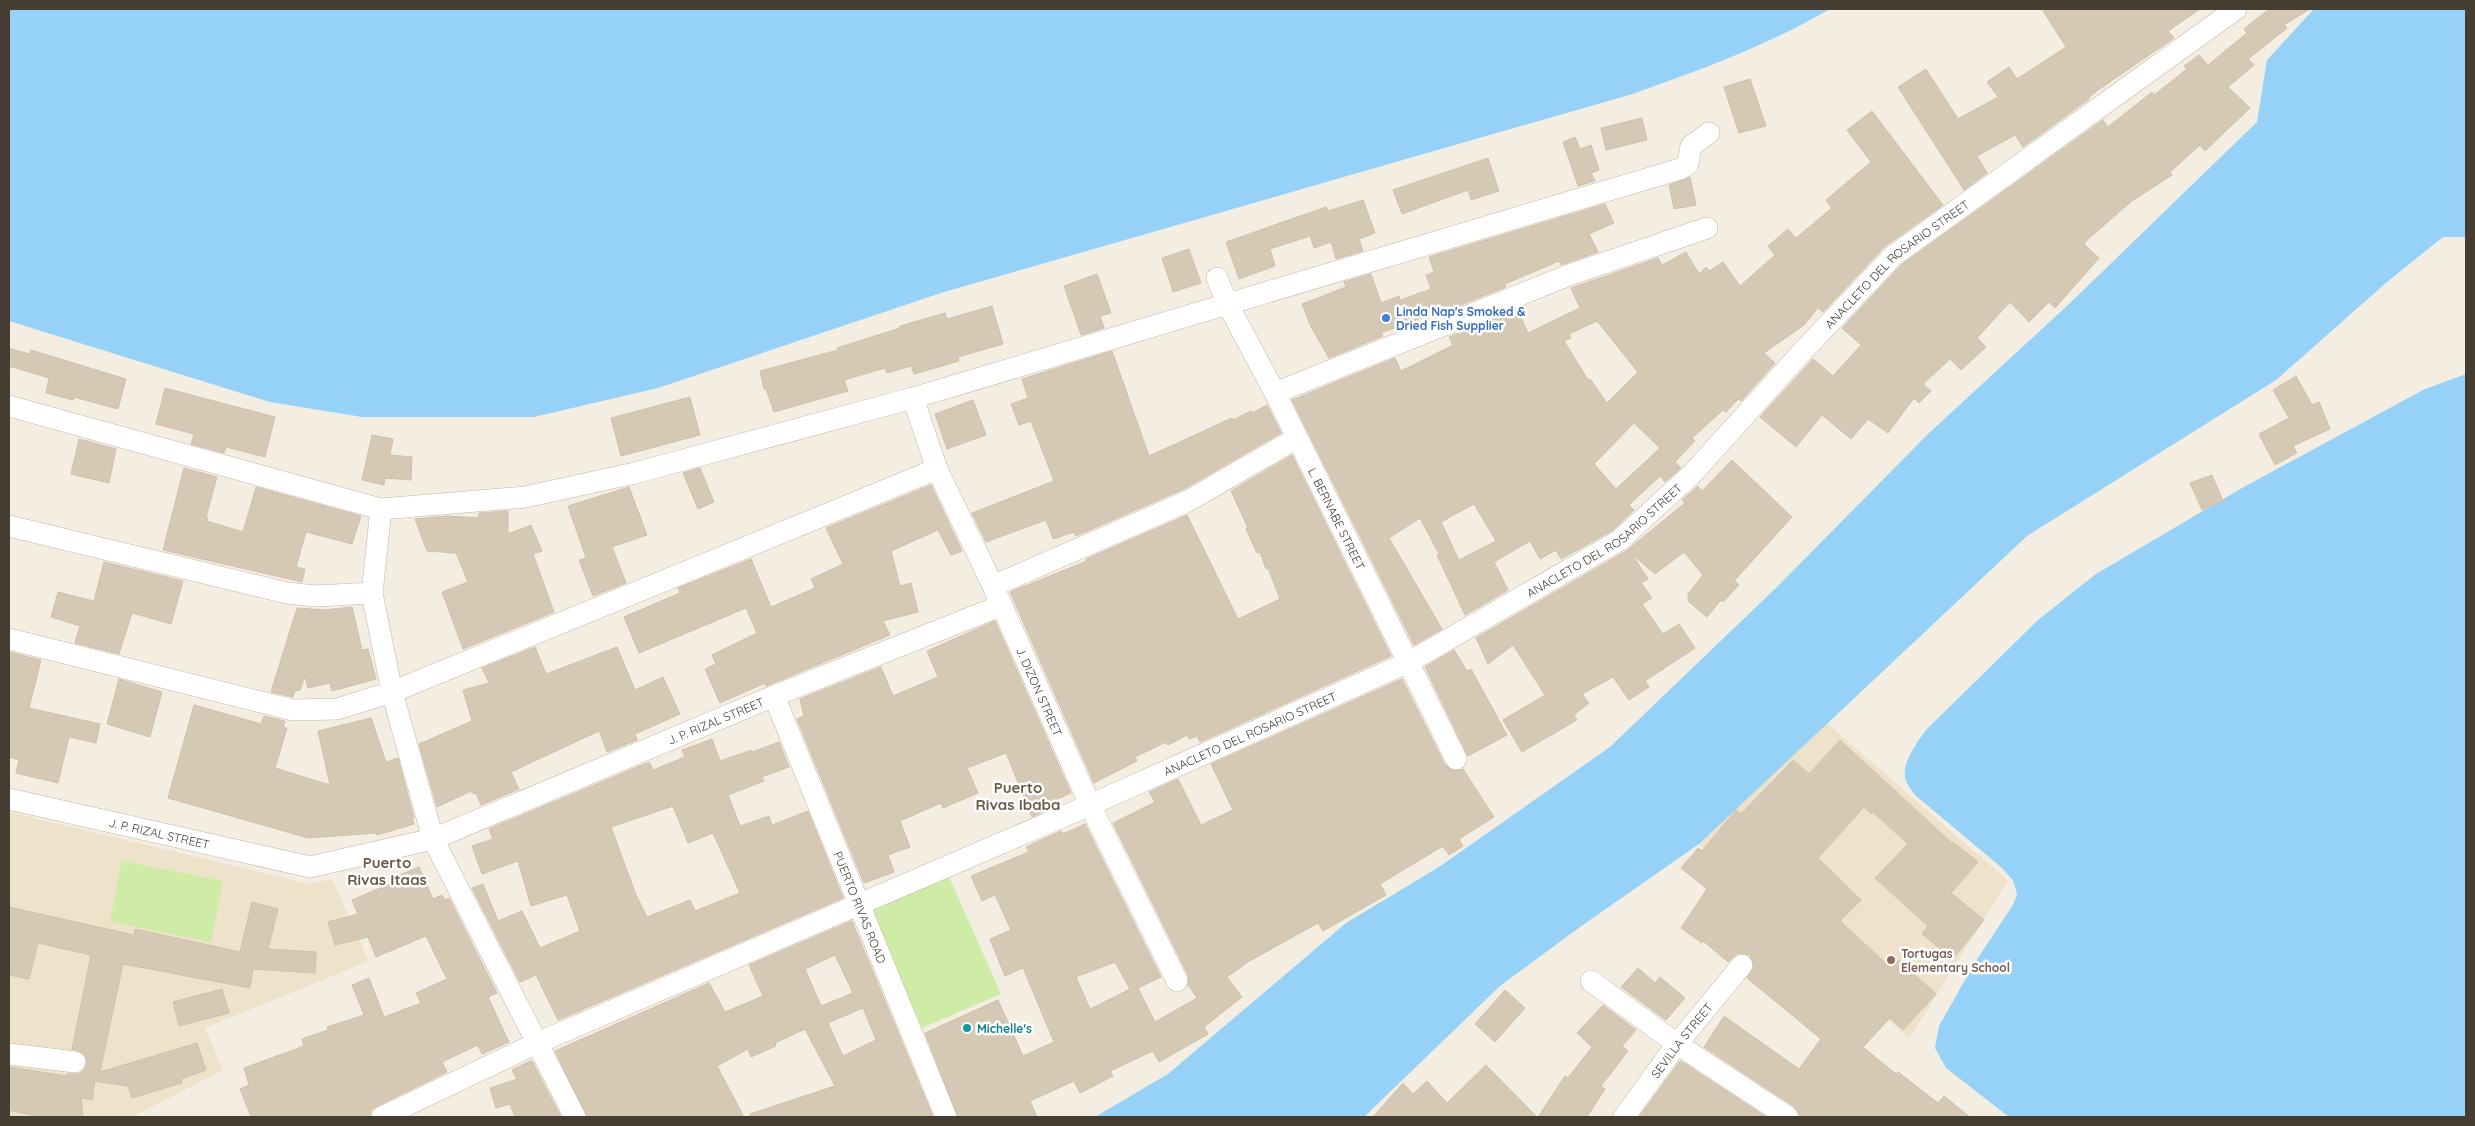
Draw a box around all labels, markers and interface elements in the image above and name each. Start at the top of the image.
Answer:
street label: ANACLETO DEL ROSARIO STREET [1821,196,1972,331]
place label: Linda Nap's Smoked & Dried Fish Supplier [1396,304,1526,333]
marker: Linda Nap's Smoked & Dried Fish Supplier [1380,312,1392,324]
street label: L. BERNABE STREET [1306,465,1369,572]
street label: ANACLETO DEL ROSARIO STREET [1523,480,1685,600]
street label: J. DIZON STREET [1013,645,1066,738]
street label: ANACLETO DEL ROSARIO STREET [1161,688,1339,779]
street label: J. P. RIZAL STREET [665,694,766,747]
district label: Puerto Rivas Ibaba [976,778,1060,814]
street label: J. P. RIZAL STREET [107,814,211,852]
street label: PUERTO RIVAS ROAD [831,849,890,966]
district label: Puerto Rivas Itaas [347,853,427,889]
place label: Tortugas Elementary School [1901,946,2010,975]
marker: Tortugas Elementary School [1885,954,1897,966]
street label: SEVILLA STREET [1647,999,1715,1081]
place label: Michelle's [977,1021,1032,1036]
marker: Michelle's [961,1022,973,1034]

